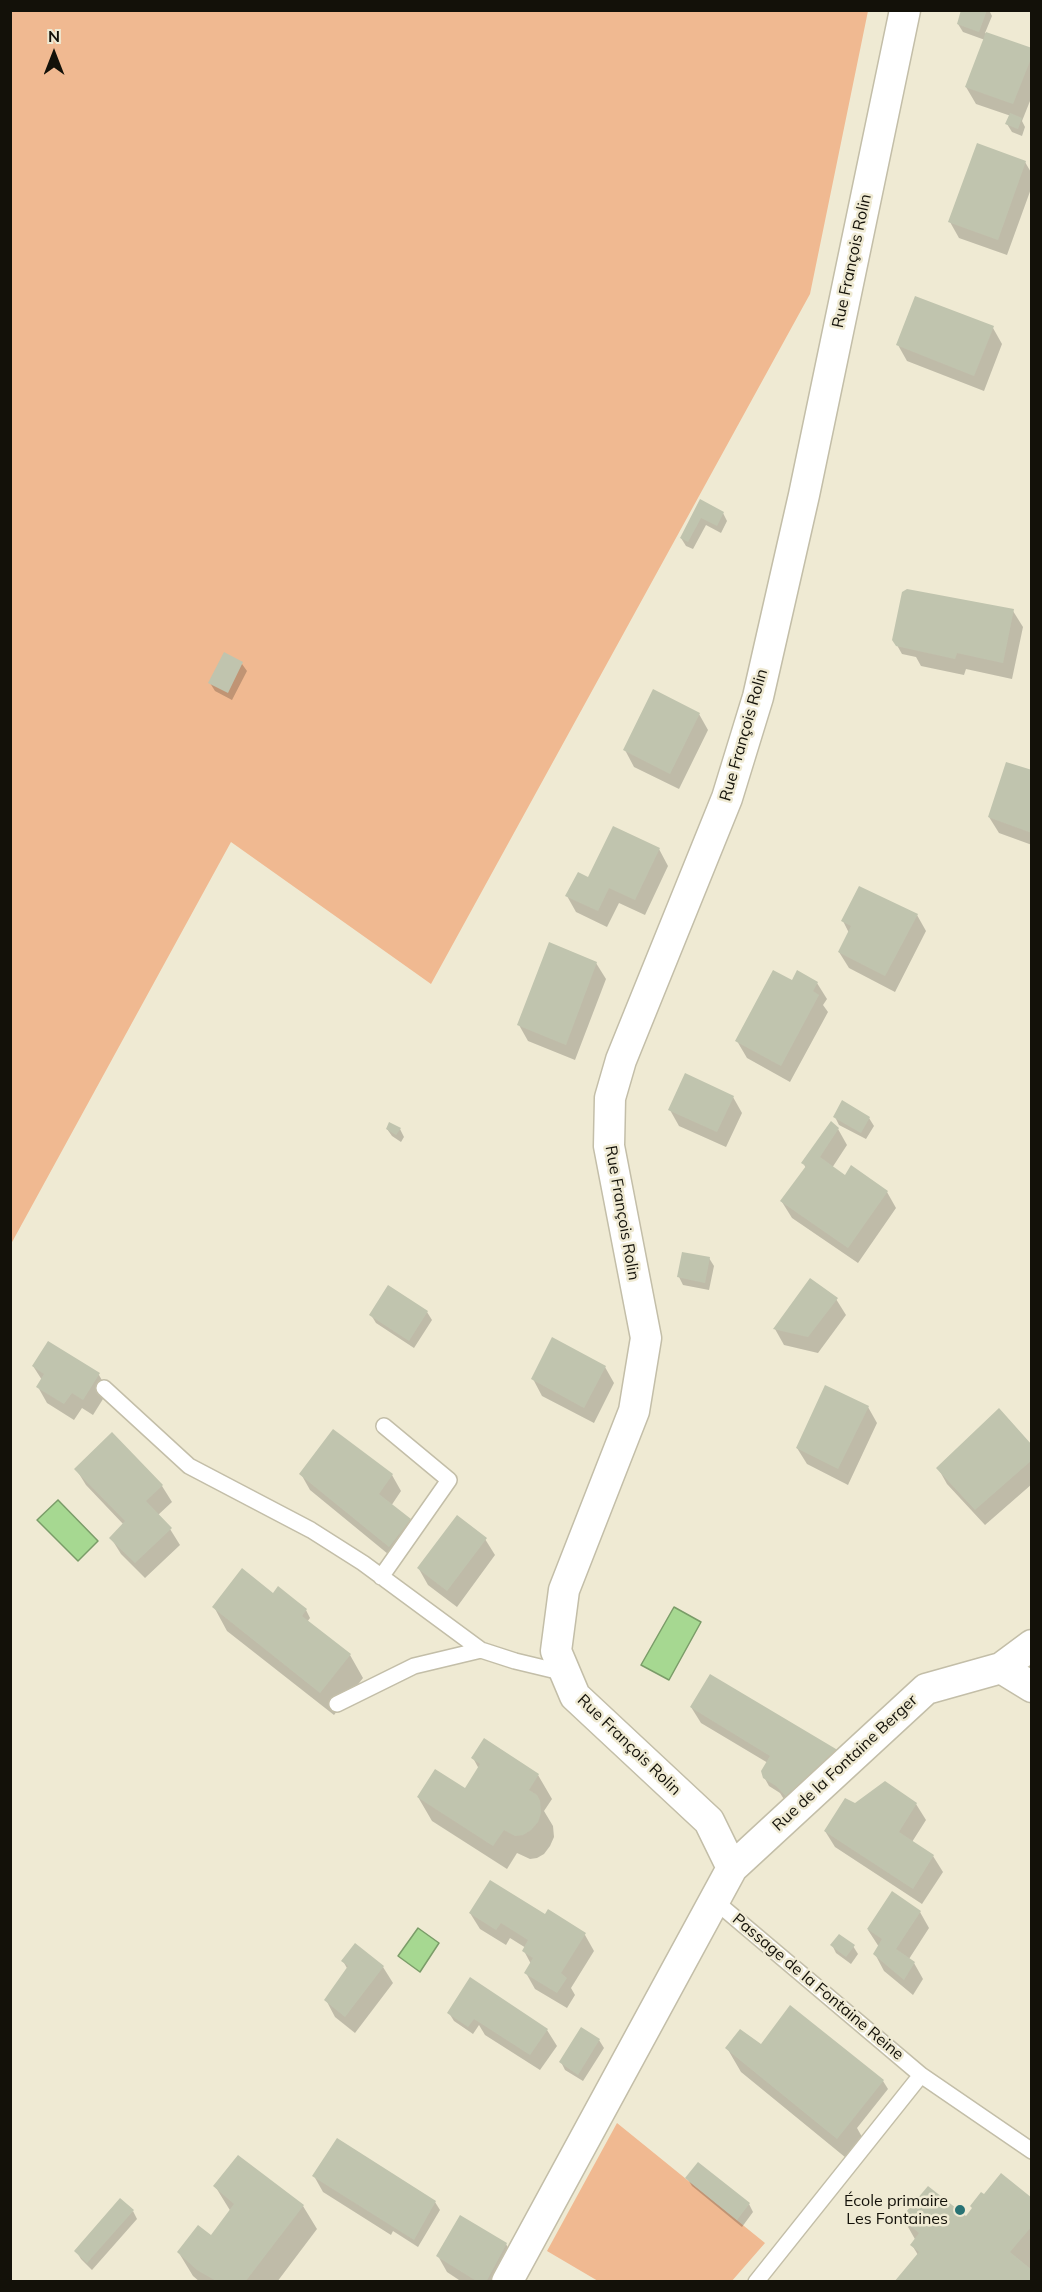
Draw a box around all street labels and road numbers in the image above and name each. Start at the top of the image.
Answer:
street label: Rue François Rolin [828,192,876,330]
street label: Rue François Rolin [716,667,772,803]
street label: Rue François Rolin [601,1144,643,1282]
street label: Rue François Rolin [573,1691,685,1799]
street label: Rue de la Fontaine Berger [769,1691,921,1835]
street label: Passage de la Fontaine Reine [728,1910,908,2064]

